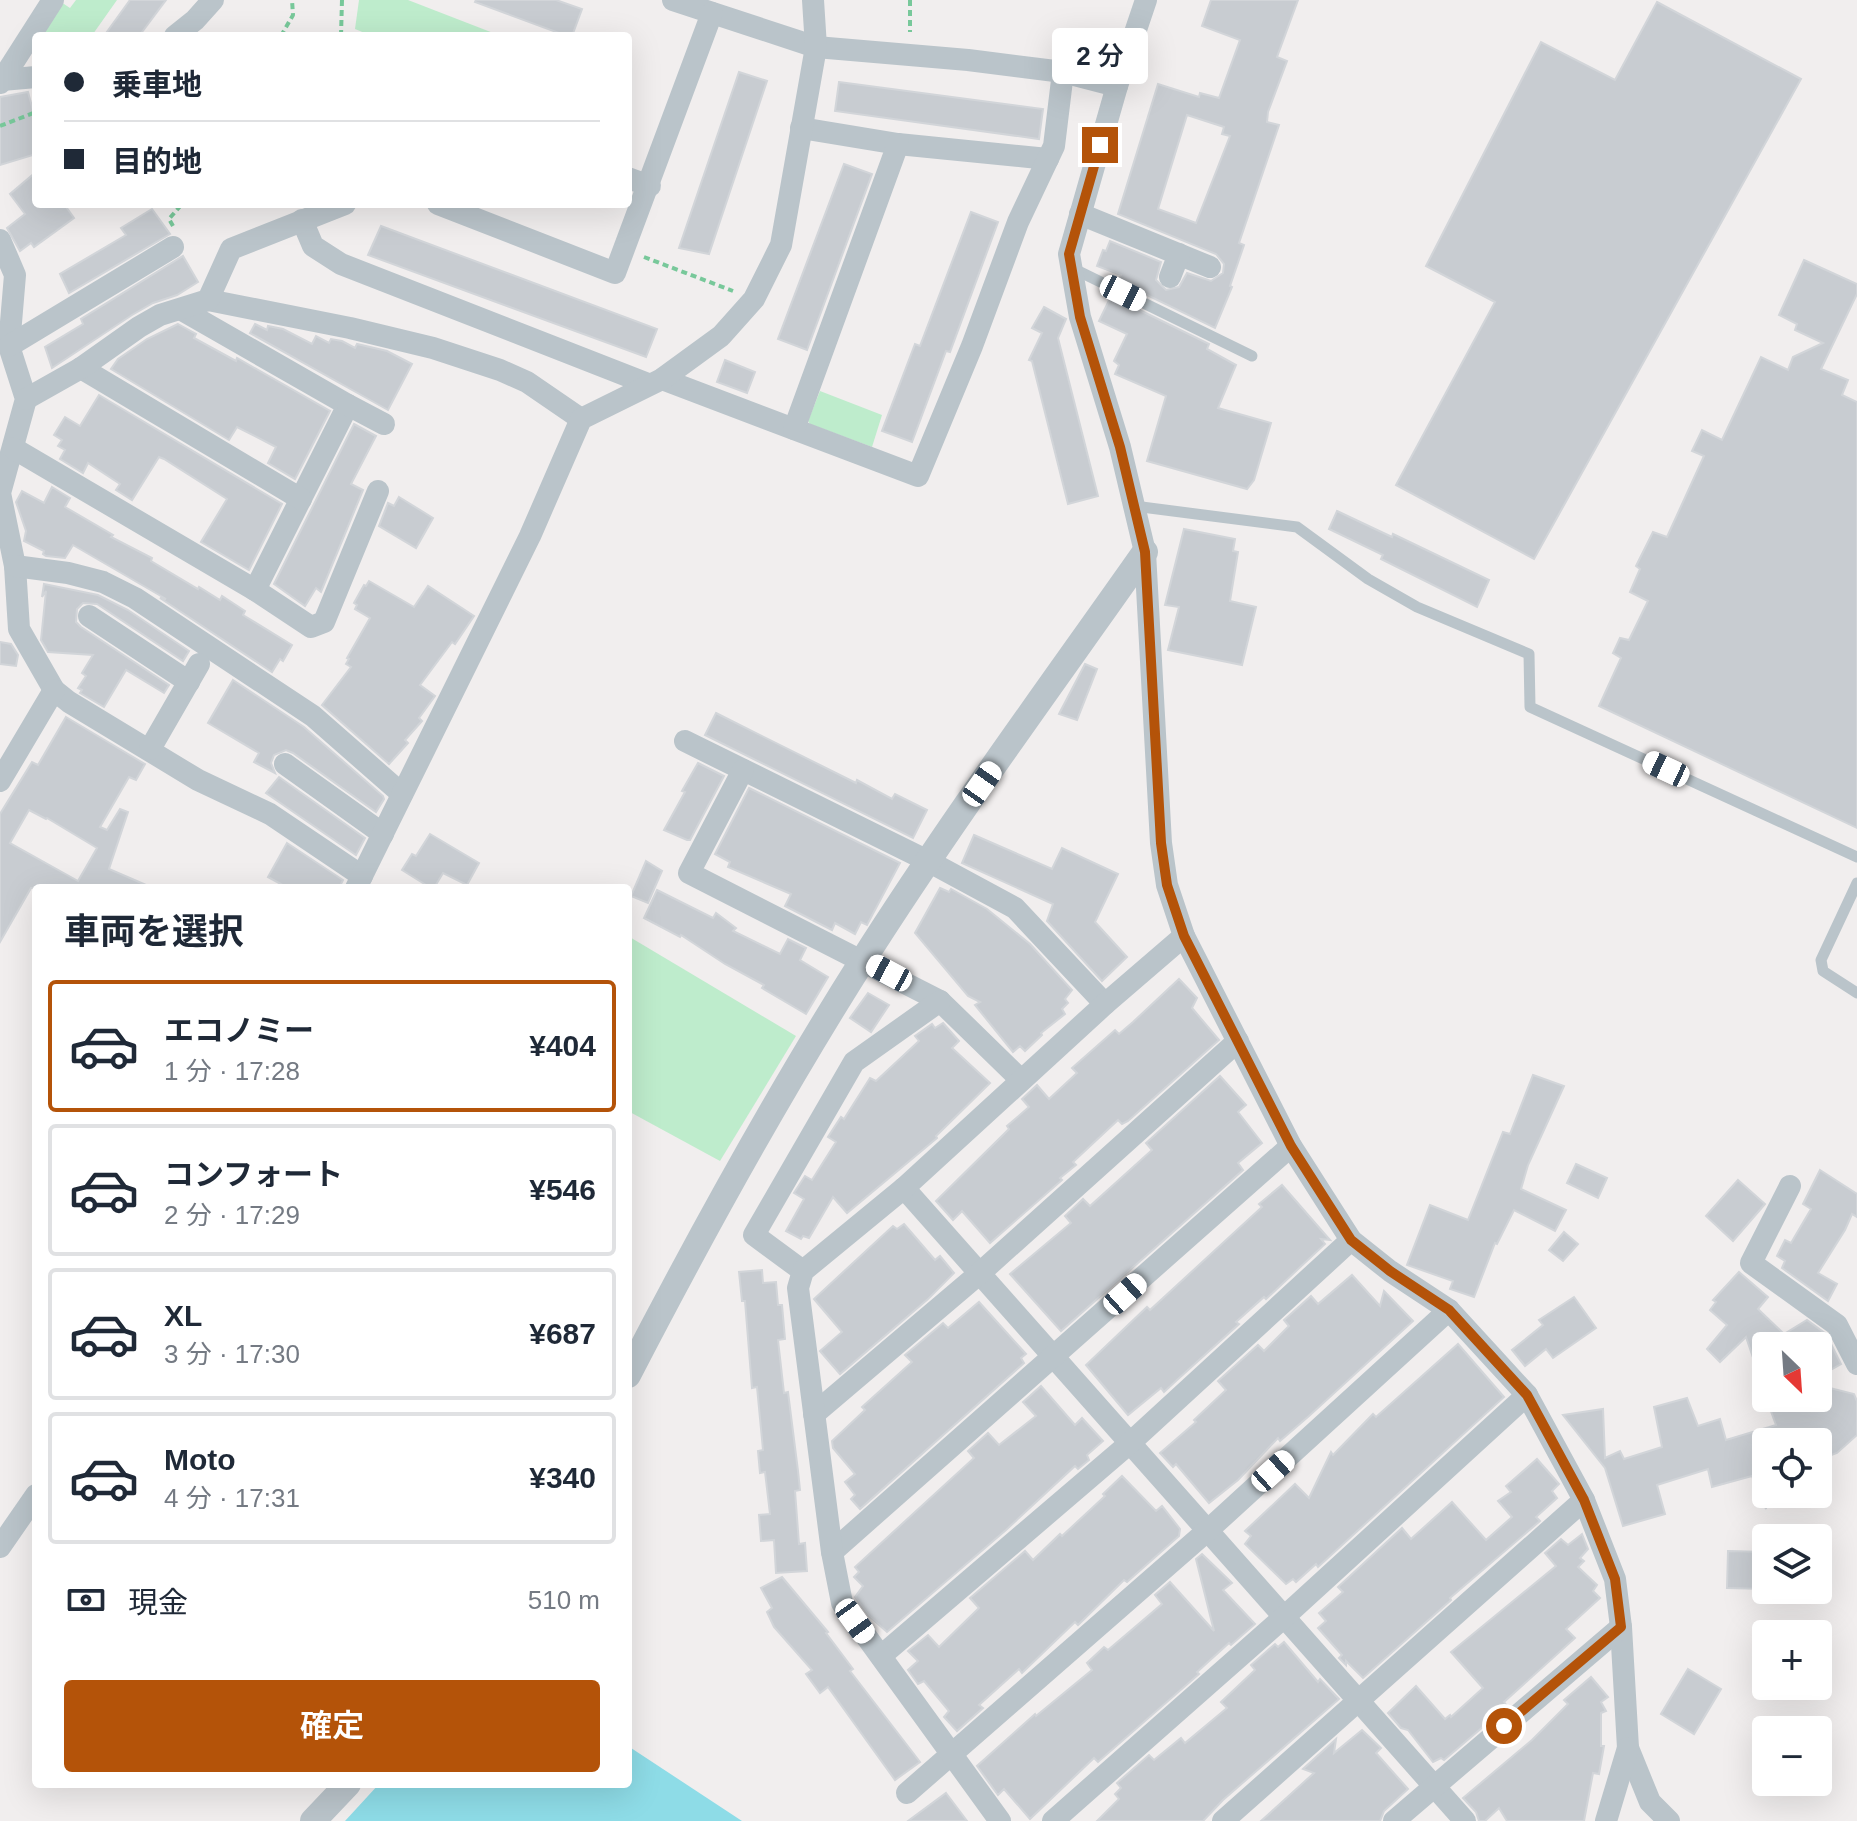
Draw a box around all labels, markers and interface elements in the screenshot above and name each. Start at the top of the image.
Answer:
callout: 2 分 [1052,29,1148,85]
text: 2 分 [1076,41,1124,71]
text: 乗車地 [112,68,202,101]
route end [1082,127,1118,163]
text: 目的地 [112,145,202,178]
car [1096,272,1150,314]
car [1639,748,1693,790]
car [958,757,1006,811]
text: 車両を選択 [64,911,244,952]
car [862,951,916,995]
icon: car [68,1010,140,1082]
text: エコノミー [164,1014,314,1047]
text: ¥404 [529,1029,596,1062]
text: 1 分 · 17:28 [164,1056,300,1086]
icon: car [68,1154,140,1226]
text: コンフォート [164,1158,343,1191]
text: ¥546 [529,1173,596,1206]
text: 2 分 · 17:29 [164,1200,300,1230]
car [1099,1269,1151,1319]
icon: car [68,1298,140,1370]
text: XL [164,1299,202,1332]
text: ¥687 [529,1317,596,1350]
north arrow [1752,1332,1832,1412]
map controls [1752,1332,1832,1796]
text: 3 分 · 17:30 [164,1339,300,1369]
button: locate [1752,1428,1832,1508]
icon: car [68,1442,140,1514]
text: Moto [164,1443,236,1476]
car [1247,1446,1299,1496]
text: ¥340 [529,1461,596,1494]
text: 4 分 · 17:31 [164,1483,300,1513]
button: layers [1752,1524,1832,1604]
icon: cash [64,1578,108,1622]
text: 510 m [528,1585,600,1615]
text: 現金 [128,1586,188,1619]
car [831,1595,879,1647]
button: + [1752,1620,1832,1700]
button: 確定 [64,1680,600,1772]
route start [1486,1708,1522,1744]
button: − [1752,1716,1832,1796]

